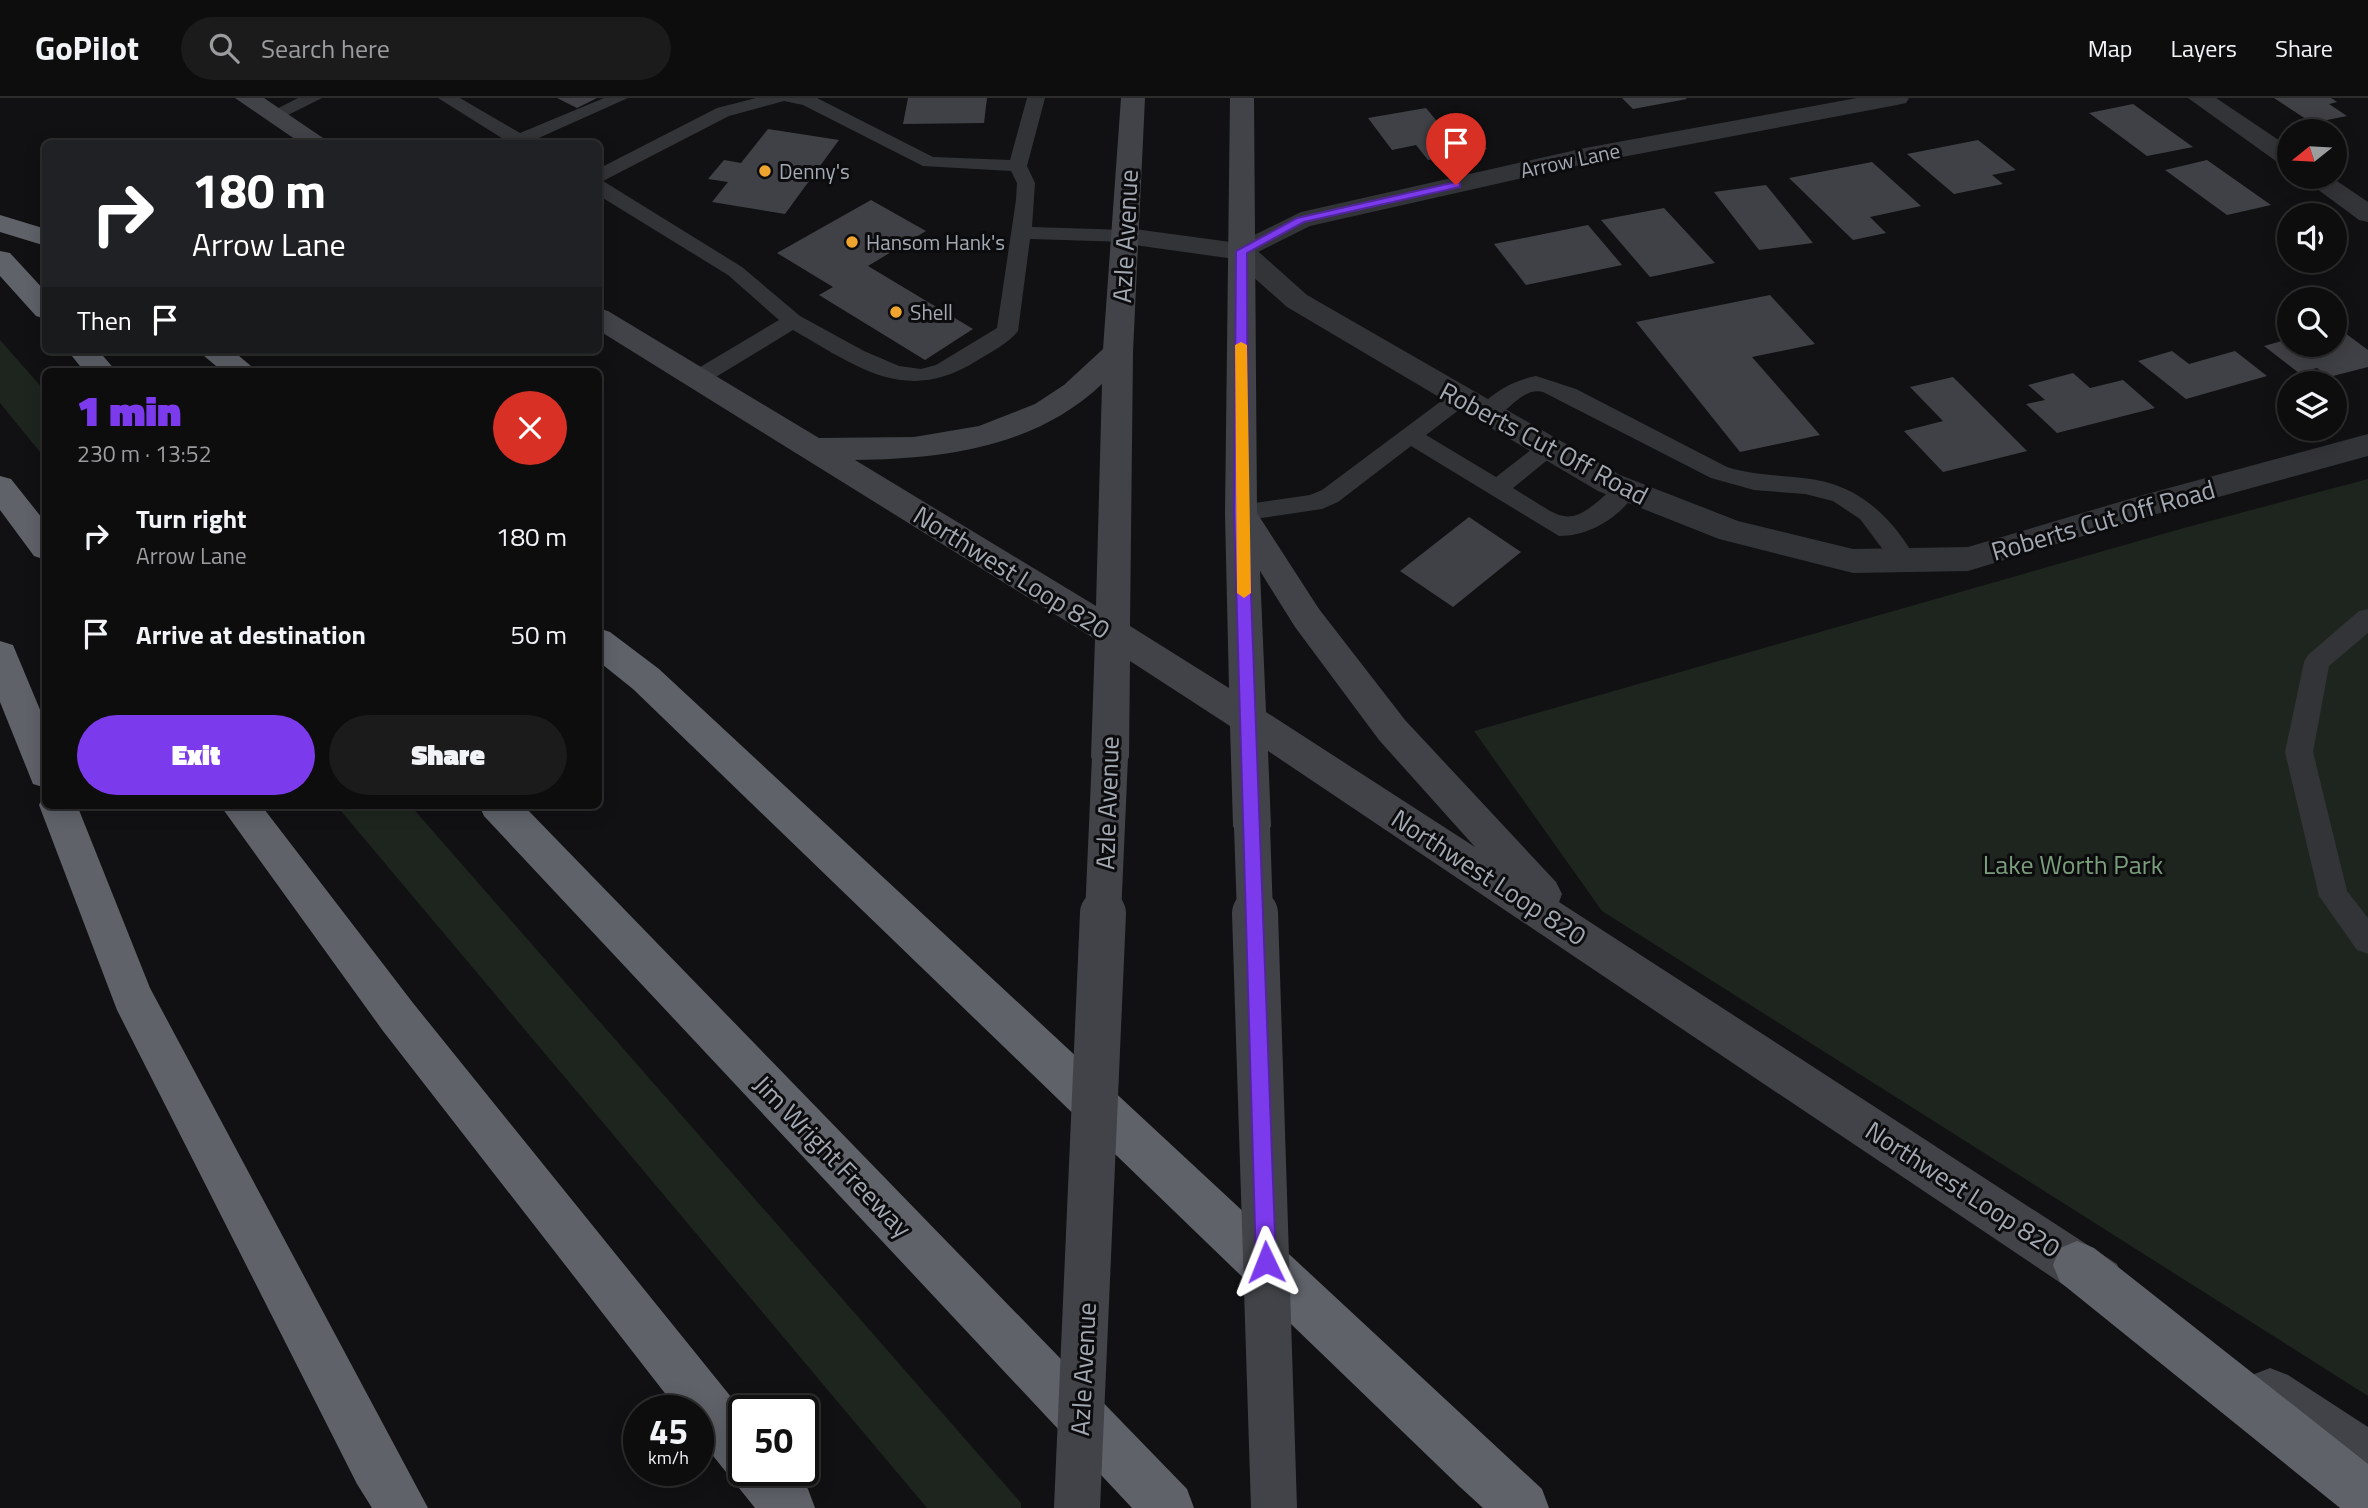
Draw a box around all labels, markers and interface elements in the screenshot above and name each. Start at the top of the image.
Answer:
search box [181,17,671,80]
text: GoPilot [35,23,139,73]
icon: search [205,29,243,67]
text: Search here [261,29,390,68]
text: Map [2088,30,2133,66]
text: Layers [2171,30,2237,66]
text: Share [2275,30,2333,66]
pin [1426,113,1486,185]
north arrow [2277,119,2347,189]
map controls [2277,119,2347,441]
icon: arrive [1437,124,1475,162]
street label: Arrow Lane [1517,134,1623,186]
text: 180 m [192,152,326,227]
place label: Denny's [779,155,850,187]
marker: Denny's [757,163,773,179]
icon: right [77,168,168,259]
street label: Azle Avenue [1102,168,1148,304]
button: sound [2277,203,2347,273]
text: Arrow Lane [192,220,346,268]
place label: Hansom Hank's [866,226,1005,258]
marker: Hansom Hank's [844,234,860,250]
button: search [2277,287,2347,357]
place label: Shell [910,296,953,328]
text: Then [77,301,132,340]
icon: arrive [146,301,184,339]
marker: Shell [888,304,904,320]
button: layers [2277,371,2347,441]
street label: Roberts Cut Off Road [1433,372,1655,514]
text: 1 min [77,378,181,442]
button: close [493,391,567,465]
text: 230 m · 13:52 [77,436,212,471]
street label: Roberts Cut Off Road [1987,469,2219,571]
street label: Northwest Loop 820 [906,496,1118,648]
text: Turn right [136,499,247,538]
icon: right [77,517,115,555]
text: 180 m [496,517,567,556]
text: Arrow Lane [136,538,247,573]
icon: arrive [77,615,115,653]
text: Arrive at destination [136,615,366,654]
text: 50 m [510,615,567,654]
button: Exit [77,715,315,795]
button: Share [329,715,567,795]
street label: Azle Avenue [1085,736,1129,870]
street label: Northwest Loop 820 [1384,799,1594,955]
park label: Lake Worth Park [1983,845,2163,884]
street label: Jim Wright Freeway [745,1066,921,1246]
street label: Northwest Loop 820 [1858,1111,2068,1267]
position arrow [1229,1225,1303,1299]
street label: Azle Avenue [1060,1301,1106,1437]
speed limit sign: 50 [728,1395,819,1486]
text: 45 [649,1404,688,1458]
text: km/h [648,1444,689,1471]

